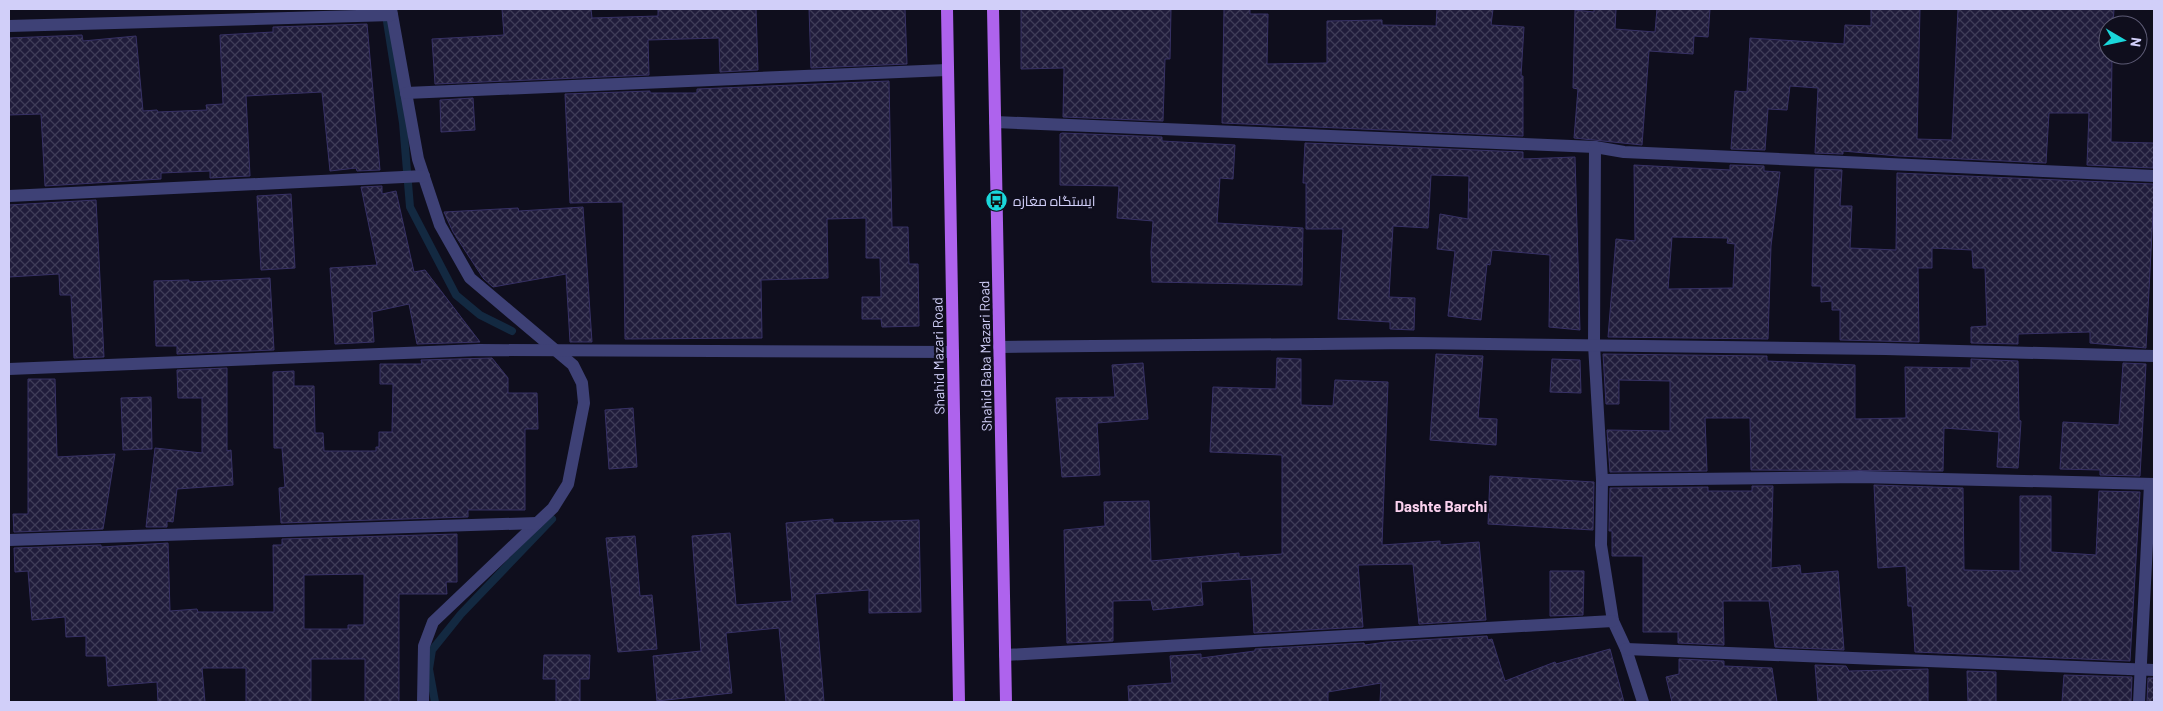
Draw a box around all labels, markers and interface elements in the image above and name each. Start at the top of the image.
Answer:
north arrow [2098,15,2148,65]
text: N [2127,36,2145,48]
bus stop icon: ایستگاه مغازه [985,188,1009,212]
place label: ایستگاه مغازه [1013,192,1096,209]
street label: Shahid Baba Mazari Road [975,280,995,432]
street label: Shahid Mazari Road [928,297,948,415]
district label: Dashte Barchi [1395,497,1487,515]

